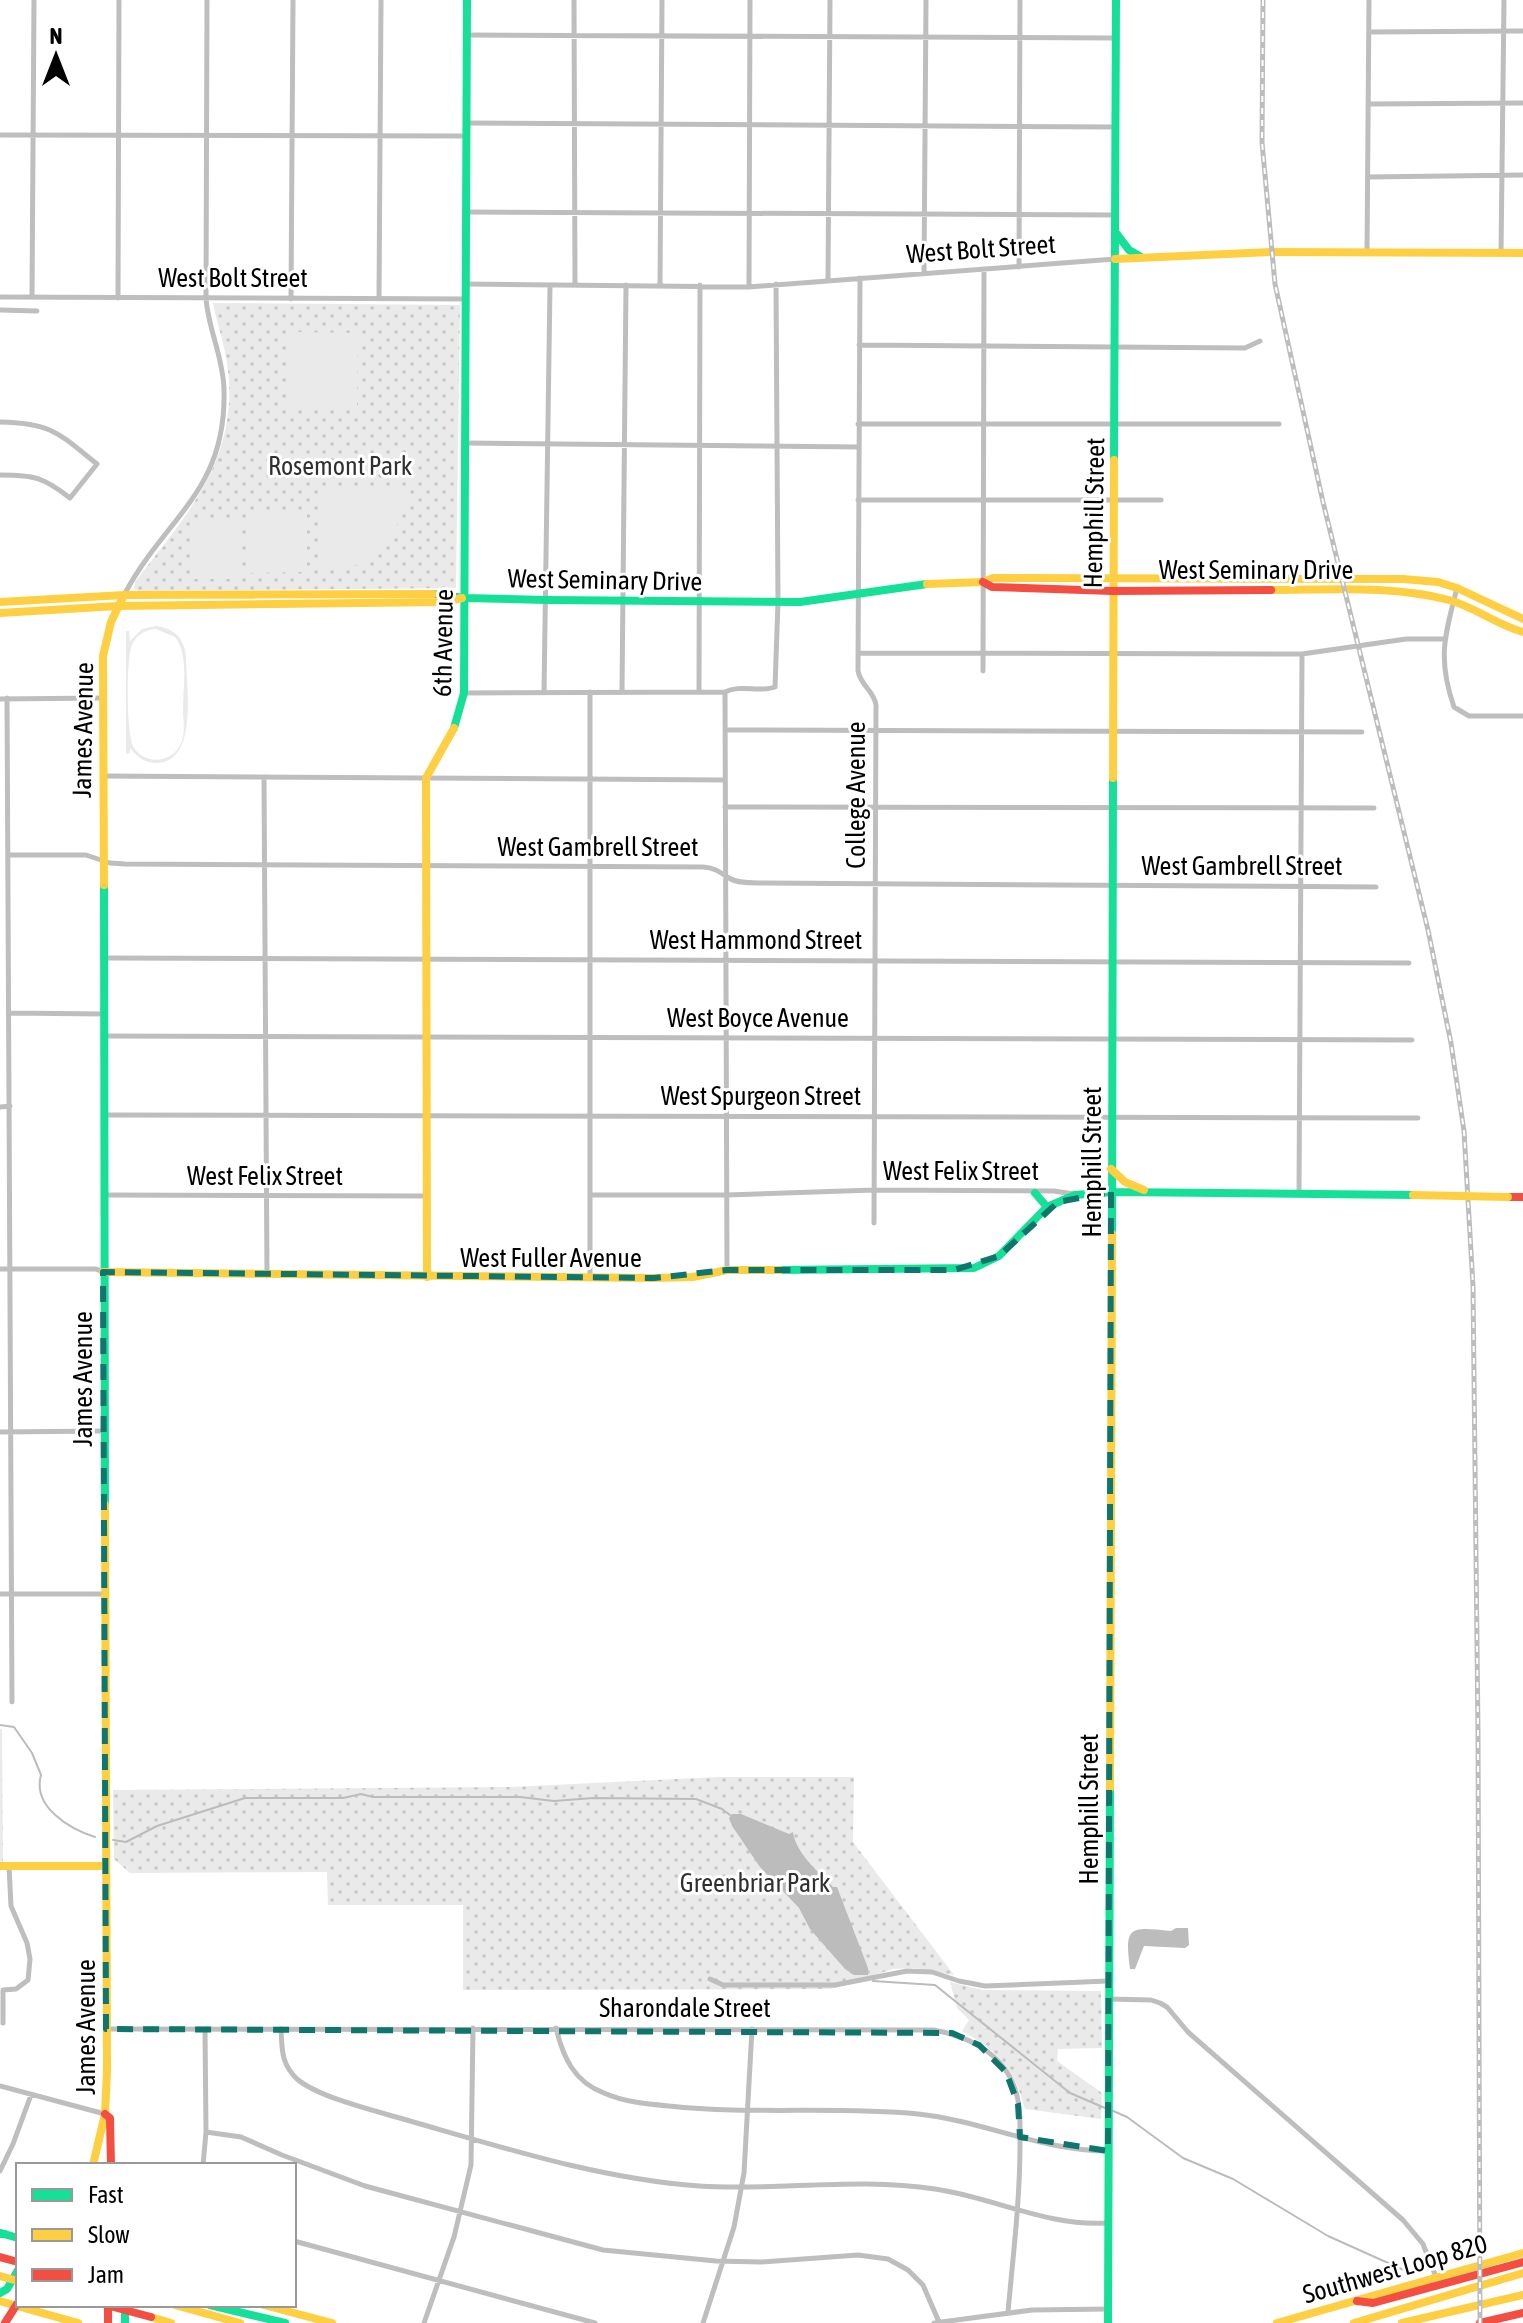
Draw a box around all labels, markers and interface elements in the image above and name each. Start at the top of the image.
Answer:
north arrow [16,16,96,96]
text: N [50,23,62,49]
street label: West Bolt Street [905,229,1057,269]
street label: West Bolt Street [158,263,308,293]
street label: Hemphill Street [1078,437,1110,589]
park label: Rosemont Park [268,451,412,481]
street label: West Seminary Drive [1159,555,1353,585]
street label: West Seminary Drive [507,563,703,597]
street label: 6th Avenue [427,589,459,697]
street label: James Avenue [67,662,99,798]
street label: College Avenue [841,721,871,869]
street label: West Gambrell Street [498,832,698,862]
street label: West Gambrell Street [1142,851,1342,881]
street label: West Hammond Street [650,925,862,955]
street label: West Boyce Avenue [667,1003,849,1033]
street label: West Spurgeon Street [661,1081,861,1111]
street label: Hemphill Street [1077,1087,1107,1237]
street label: West Felix Street [883,1156,1039,1186]
street label: West Felix Street [187,1161,343,1191]
street label: West Fuller Avenue [460,1243,642,1273]
street label: James Avenue [68,1311,98,1447]
street label: Hemphill Street [1074,1734,1104,1884]
park label: Greenbriar Park [680,1868,830,1898]
street label: James Avenue [71,1959,101,2095]
street label: Sharondale Street [599,1993,771,2023]
legend [16,2163,296,2307]
text: Fast [88,2181,124,2208]
text: Slow [88,2221,130,2248]
street label: Southwest Loop 820 [1299,2228,1491,2310]
text: Jam [88,2261,124,2288]

